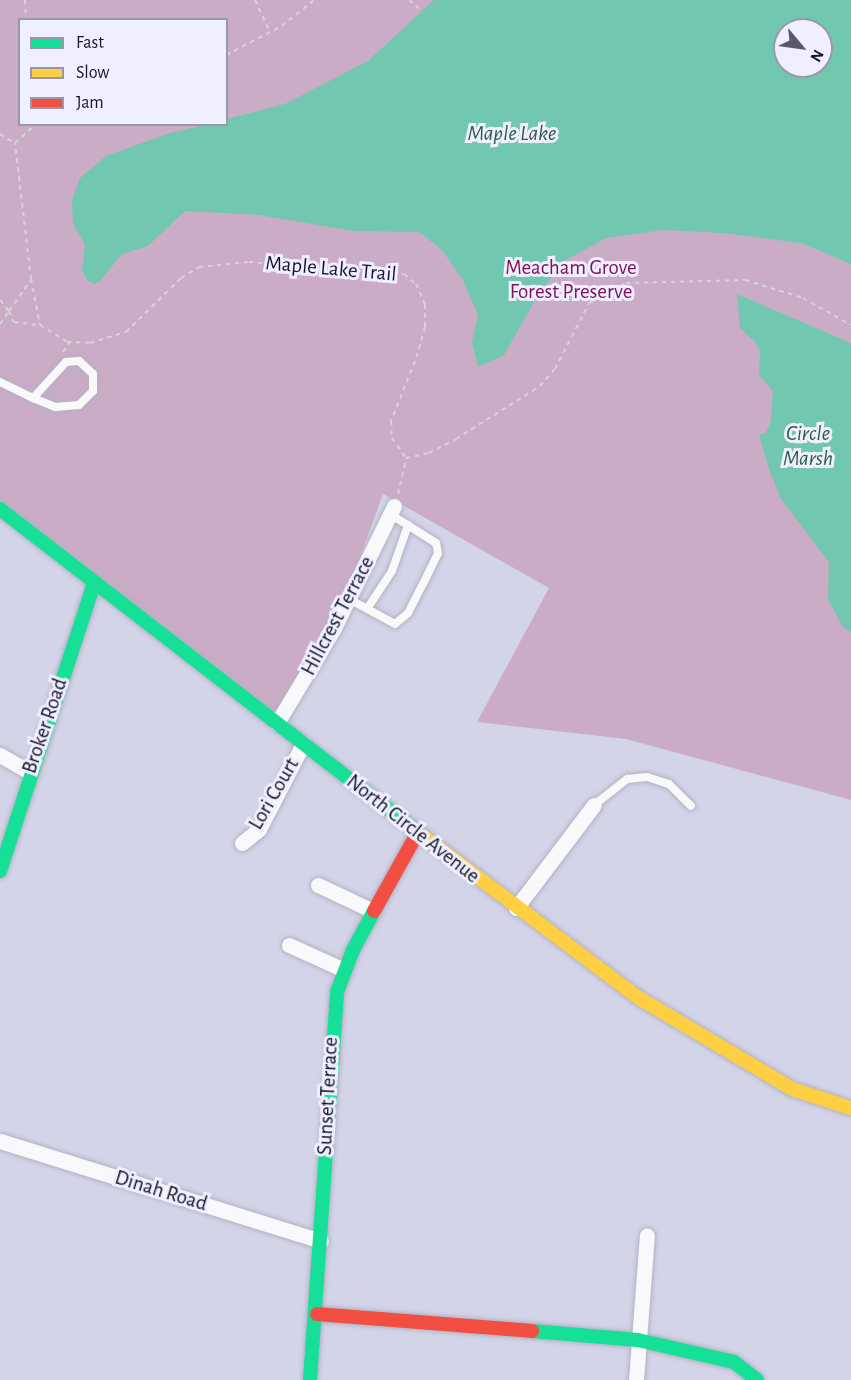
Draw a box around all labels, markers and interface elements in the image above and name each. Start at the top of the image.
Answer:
legend [18,18,228,126]
north arrow [773,18,833,78]
text: Fast [76,34,104,52]
text: N [807,47,827,65]
text: Slow [76,64,109,82]
text: Jam [76,94,104,112]
water label: Maple Lake [468,121,556,147]
street label: Maple Lake Trail [264,251,398,287]
park label: Meacham Grove Forest Preserve [505,255,637,305]
water label: Circle Marsh [783,420,833,472]
street label: Hillcrest Terrace [296,552,380,680]
street label: Broker Road [17,675,73,777]
street label: Lori Court [243,754,305,834]
street label: North Circle Avenue [341,769,485,889]
street label: Sunset Terrace [312,1036,344,1156]
street label: Dinah Road [112,1165,210,1217]

